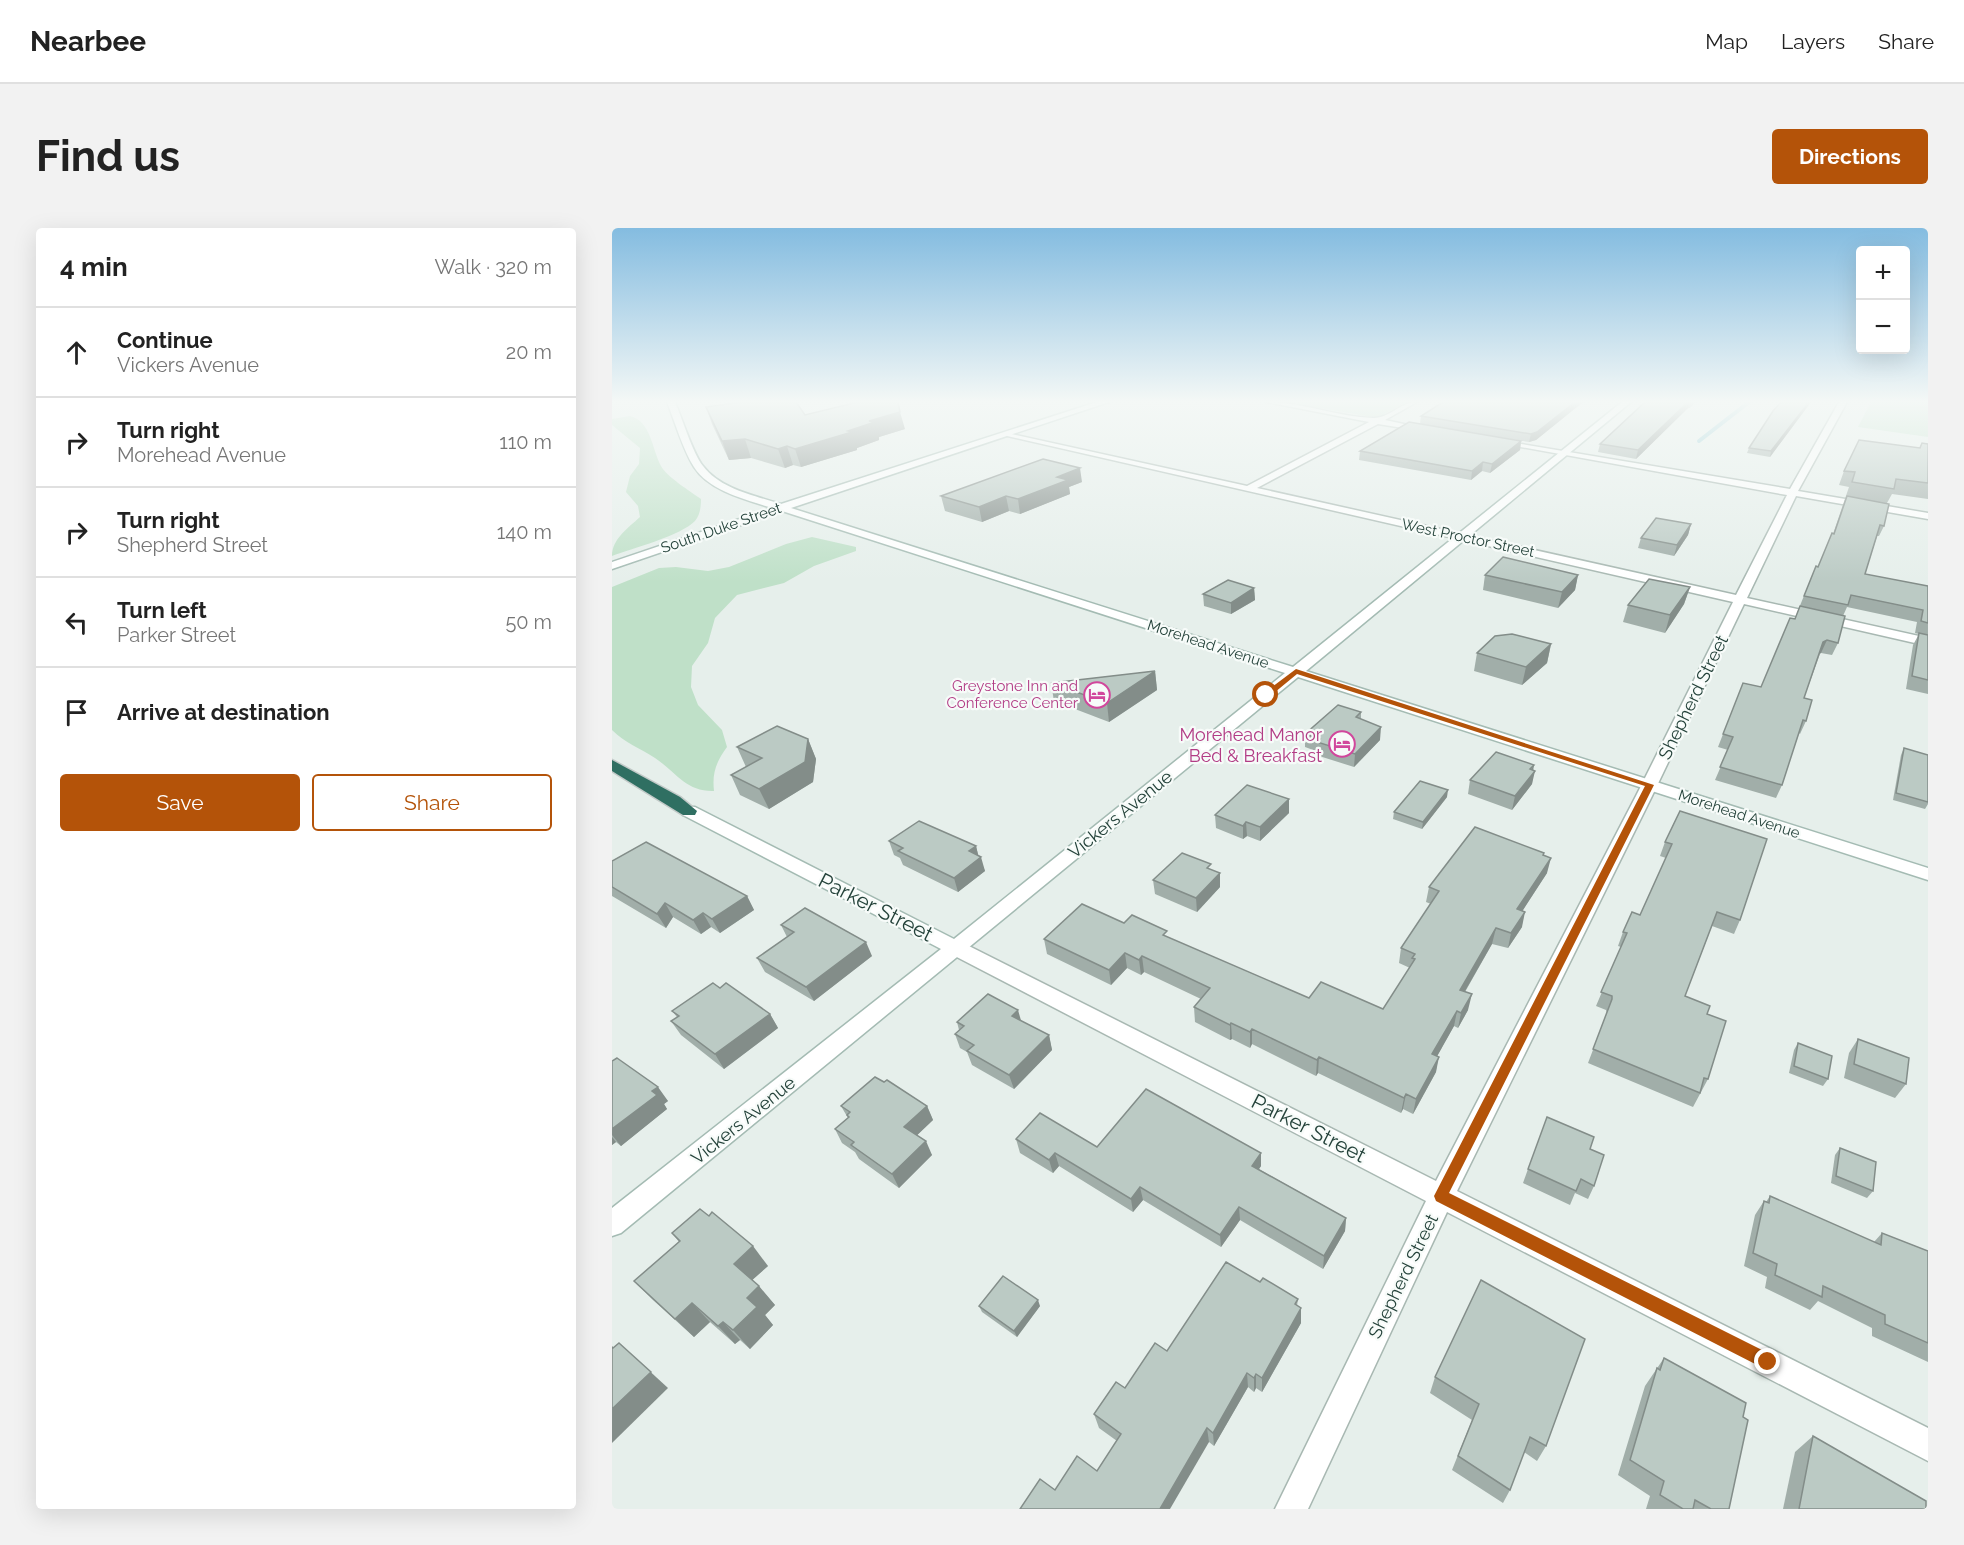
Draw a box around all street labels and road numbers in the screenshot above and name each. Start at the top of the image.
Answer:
street label: South Duke Street [659,499,783,557]
street label: West Proctor Street [1400,515,1536,561]
street label: Morehead Avenue [1145,616,1271,672]
street label: Shepherd Street [1654,631,1732,763]
street label: Vickers Avenue [1064,765,1177,862]
street label: Morehead Avenue [1676,786,1802,842]
street label: Parker Street [815,867,937,947]
street label: Vickers Avenue [687,1071,800,1168]
street label: Parker Street [1248,1088,1370,1168]
street label: Shepherd Street [1364,1210,1442,1342]

